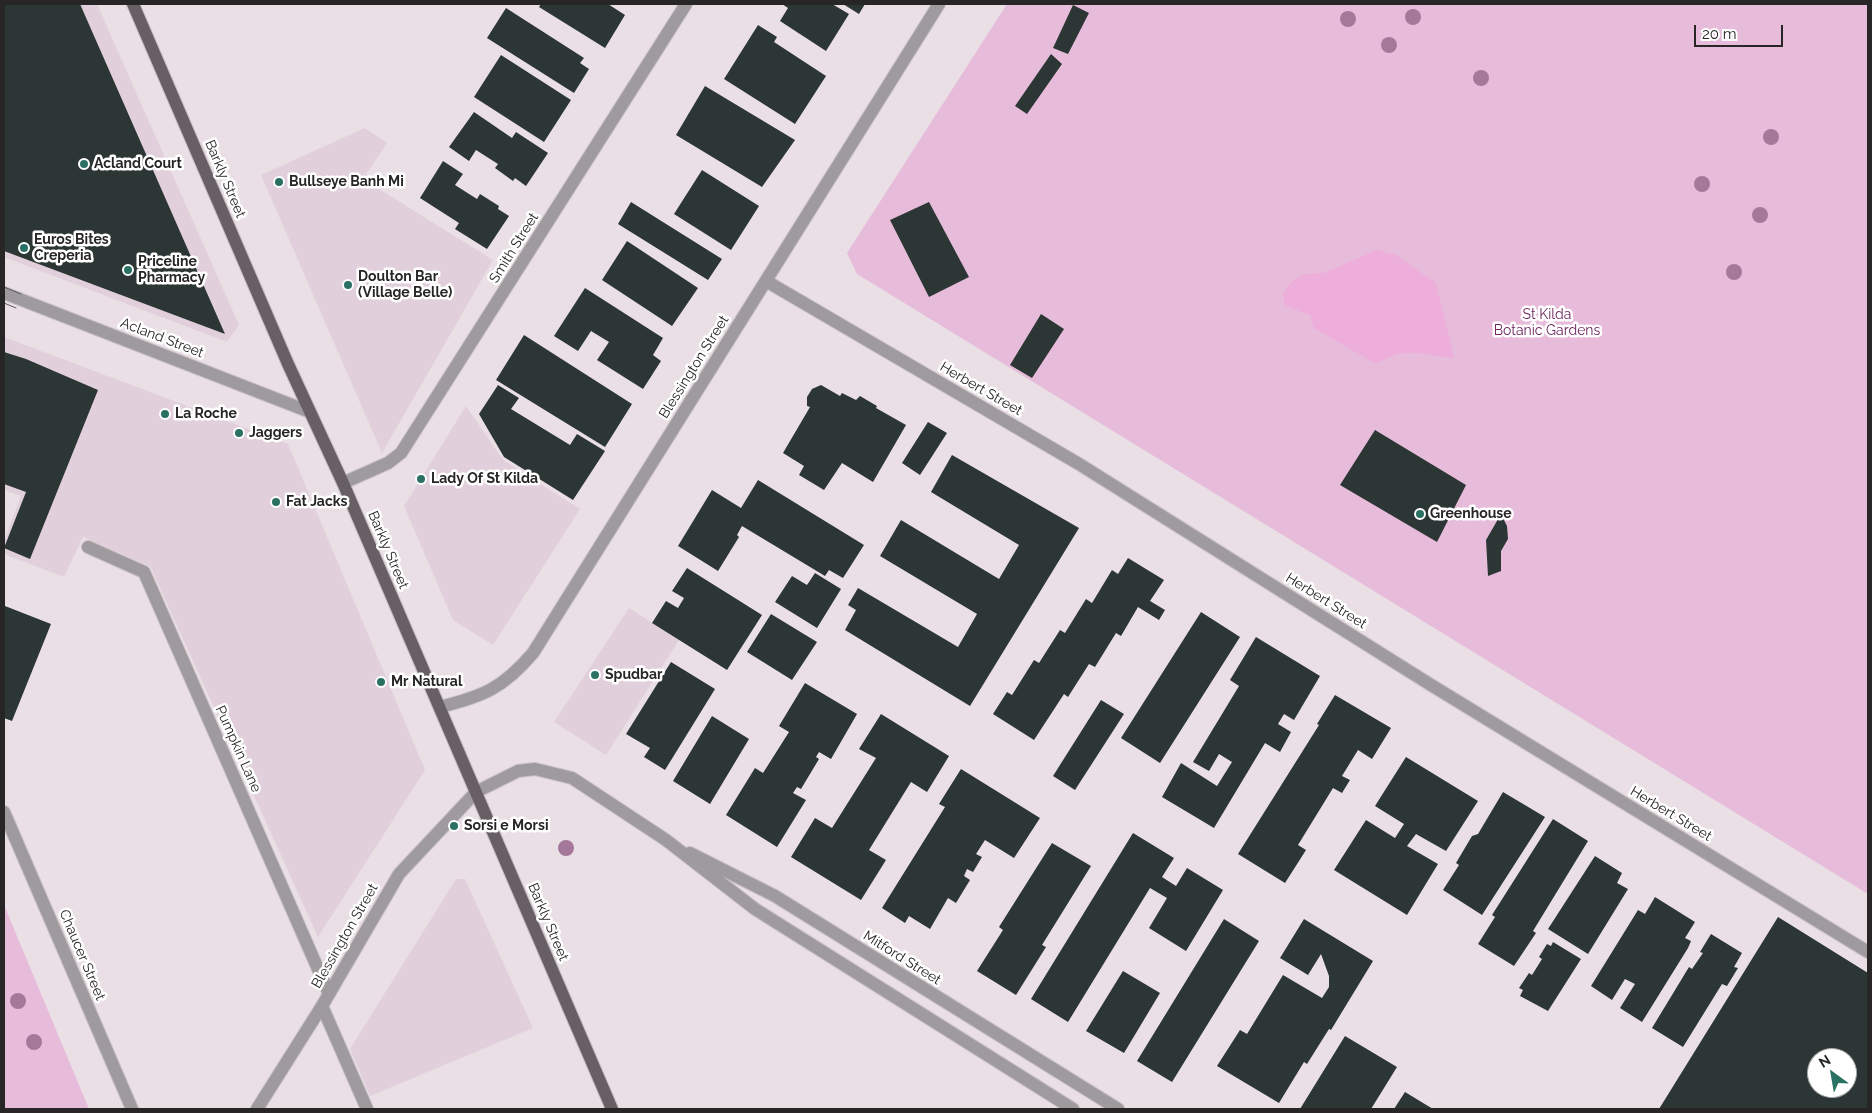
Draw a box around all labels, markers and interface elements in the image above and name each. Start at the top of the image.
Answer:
scale bar [1697,15,1786,47]
text: 20 m [1702,25,1737,43]
street label: Barkly Street [201,138,249,220]
place label: Acland Court [94,156,182,172]
marker: Acland Court [78,158,90,170]
place label: Bullseye Banh Mi [289,174,404,190]
marker: Bullseye Banh Mi [273,176,285,188]
street label: Smith Street [486,210,542,286]
place label: Euros Bites Creperia [34,232,109,264]
marker: Euros Bites Creperia [18,242,30,254]
place label: Priceline Pharmacy [138,254,205,286]
marker: Priceline Pharmacy [122,264,134,276]
place label: Doulton Bar (Village Belle) [358,269,452,302]
marker: Doulton Bar (Village Belle) [342,279,354,291]
park label: St Kilda Botanic Gardens [1494,307,1600,340]
street label: Blessington Street [656,312,732,422]
street label: Acland Street [118,314,206,362]
street label: Herbert Street [937,359,1025,419]
place label: La Roche [175,406,237,422]
marker: La Roche [159,408,171,420]
place label: Jaggers [249,425,302,441]
marker: Jaggers [233,427,245,439]
place label: Lady Of St Kilda [431,471,538,487]
marker: Lady Of St Kilda [415,473,427,485]
place label: Fat Jacks [286,494,347,510]
marker: Fat Jacks [270,496,282,508]
place label: Greenhouse [1430,506,1512,522]
marker: Greenhouse [1414,508,1426,520]
street label: Barkly Street [364,509,412,591]
street label: Herbert Street [1282,569,1370,633]
place label: Spudbar [605,667,662,683]
marker: Spudbar [589,669,601,681]
place label: Mr Natural [391,674,462,690]
marker: Mr Natural [375,676,387,688]
street label: Pumpkin Lane [211,703,265,795]
street label: Herbert Street [1627,783,1715,845]
place label: Sorsi e Morsi [464,818,548,834]
marker: Sorsi e Morsi [448,820,460,832]
street label: Blessington Street [308,881,382,991]
street label: Barkly Street [524,881,572,963]
street label: Chaucer Street [55,907,109,1003]
street label: Mitford Street [860,927,944,989]
north arrow [1807,1048,1857,1098]
text: N [1816,1052,1833,1071]

